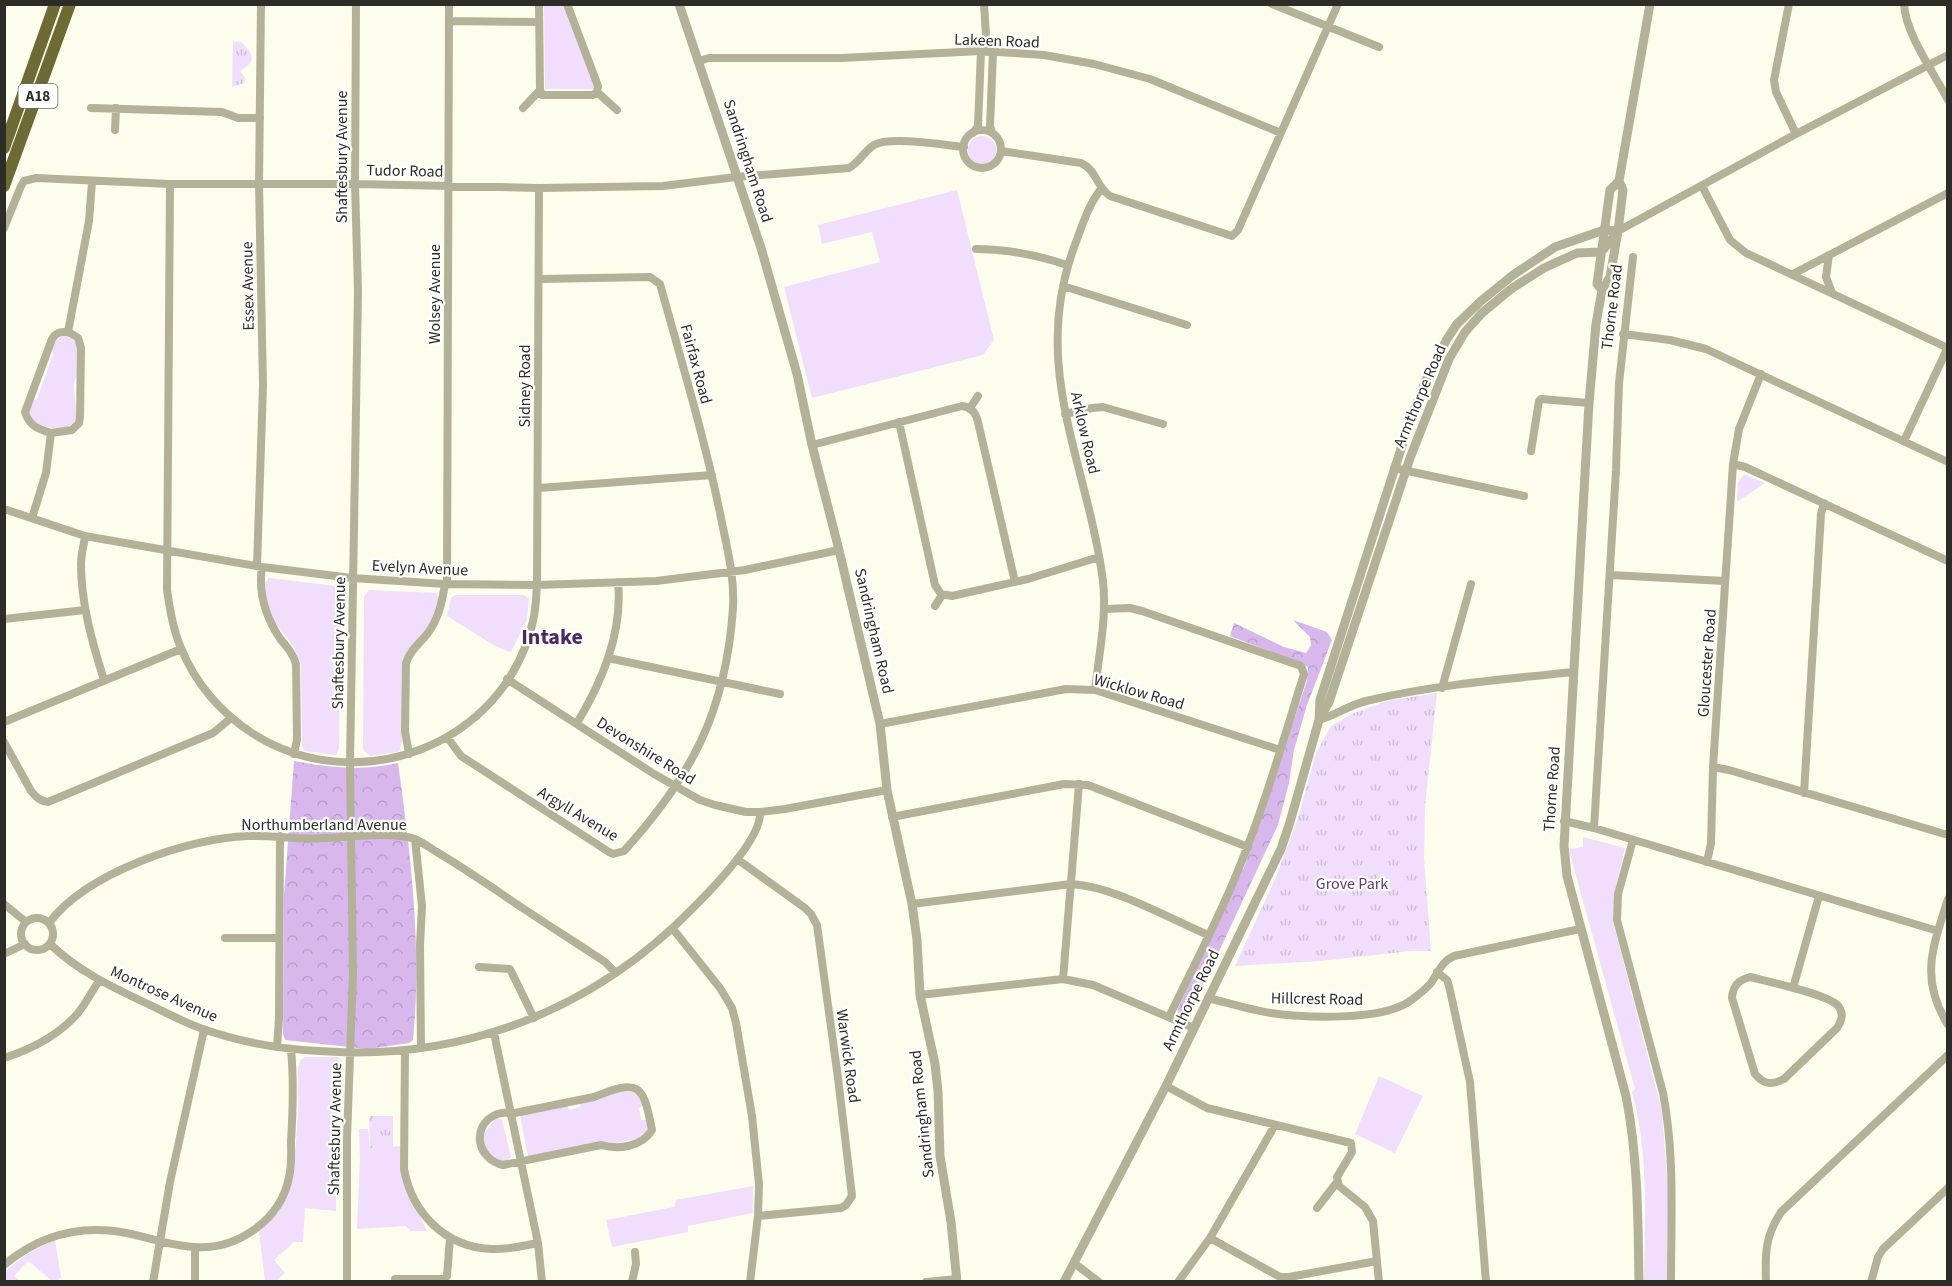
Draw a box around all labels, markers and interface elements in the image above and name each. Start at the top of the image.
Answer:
street label: Lakeen Road [954,29,1040,53]
road number: A18 [18,84,57,108]
street label: Shaftesbury Avenue [331,91,353,223]
street label: Sandringham Road [718,97,778,225]
street label: Tudor Road [366,159,444,183]
street label: Essex Avenue [236,241,260,331]
street label: Wolsey Avenue [424,244,446,344]
street label: Thorne Road [1596,263,1628,351]
street label: Fairfax Road [675,322,717,406]
street label: Armthorpe Road [1388,341,1452,451]
street label: Sidney Road [514,344,536,428]
street label: Arklow Road [1065,390,1105,476]
street label: Evelyn Avenue [371,554,469,582]
street label: Sandringham Road [849,566,899,696]
street label: Shaftesbury Avenue [327,576,351,710]
street label: Gloucester Road [1692,608,1722,718]
district label: Intake [521,621,583,653]
street label: Wicklow Road [1091,669,1187,715]
street label: Devonshire Road [592,712,700,790]
street label: Thorne Road [1538,745,1566,833]
street label: Argyll Avenue [534,781,623,847]
street label: Northumberland Avenue [241,814,407,836]
park label: Grove Park [1316,873,1388,895]
street label: Armthorpe Road [1157,946,1225,1054]
street label: Montrose Avenue [107,960,221,1028]
street label: Hillcrest Road [1271,987,1363,1011]
street label: Warwick Road [831,1008,865,1104]
street label: Sandringham Road [904,1049,940,1179]
street label: Shaftesbury Avenue [323,1062,347,1196]

